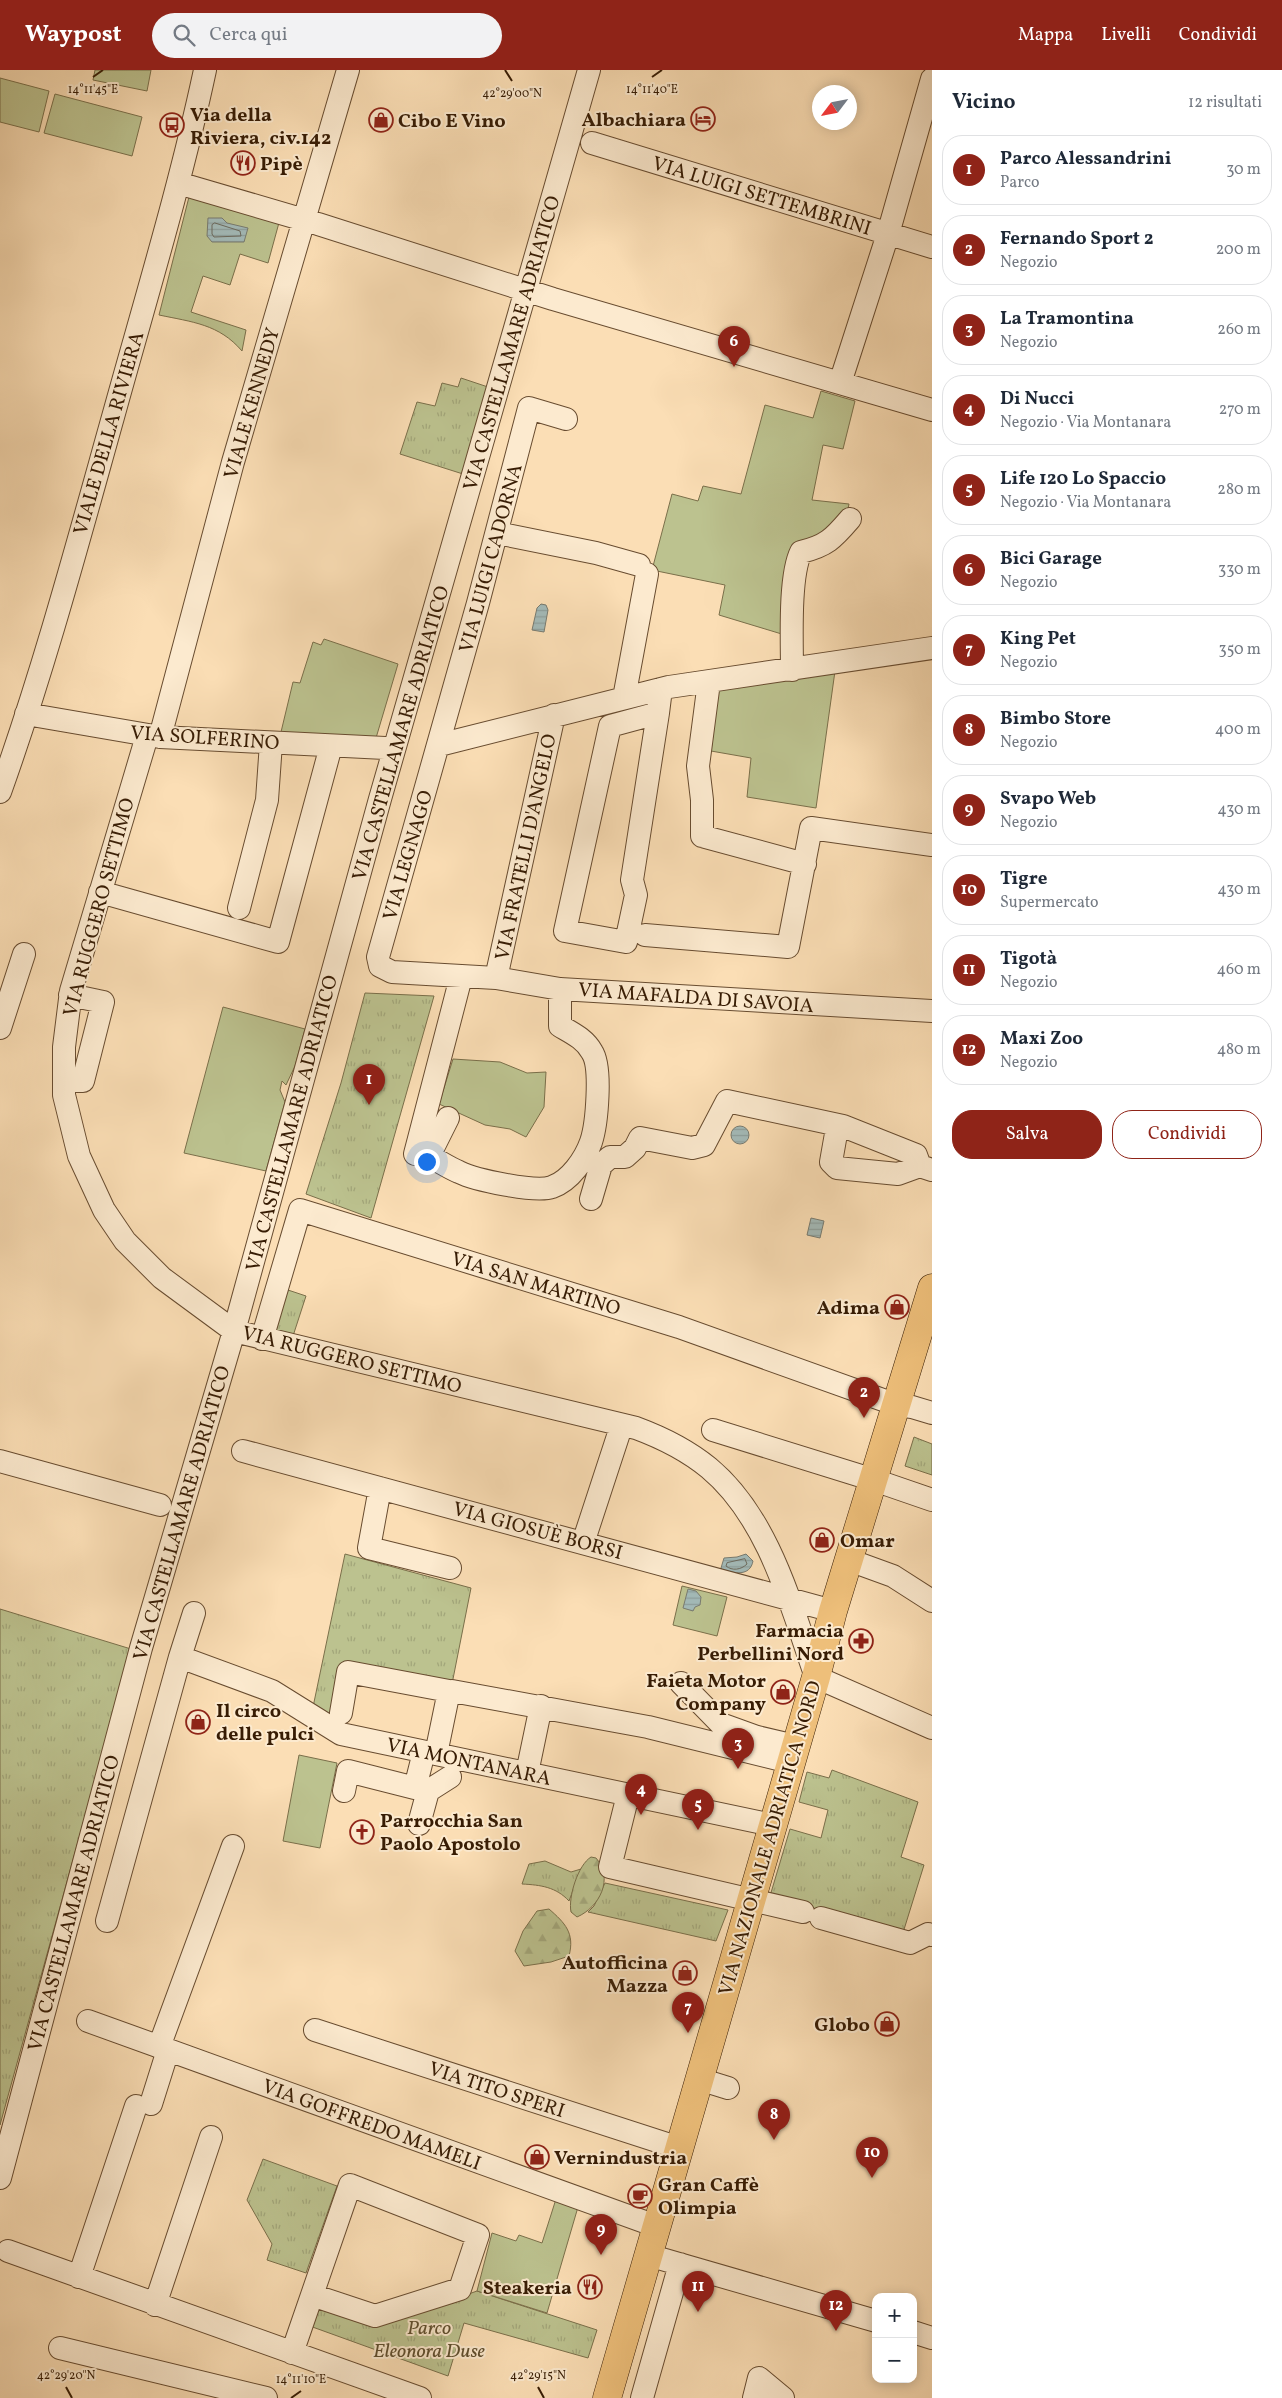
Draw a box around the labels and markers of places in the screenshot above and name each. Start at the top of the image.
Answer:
place label: Via della Riviera, civ.142 [190,102,331,153]
hotel icon: Albachiara [690,106,716,132]
shop icon: Cibo E Vino [368,107,394,133]
place label: Albachiara [582,107,686,135]
place label: Cibo E Vino [398,108,506,136]
bus stop icon: Via della Riviera, civ.142 [159,112,185,138]
restaurant icon: Pipè [230,150,256,176]
place label: Pipè [260,151,303,179]
pin: 6 [718,326,750,367]
pin: 1 [353,1064,385,1105]
shop icon: Adima [884,1294,910,1320]
place label: Adima [817,1295,880,1323]
pin: 2 [848,1377,880,1418]
shop icon: Omar [809,1527,835,1553]
place label: Omar [840,1528,895,1556]
place label: Farmacia Perbellini Nord [697,1618,844,1669]
pharmacy icon: Farmacia Perbellini Nord [848,1628,874,1654]
place label: Faieta Motor Company [646,1668,766,1719]
shop icon: Faieta Motor Company [770,1679,796,1705]
place label: Il circo delle pulci [216,1698,314,1749]
shop icon: Il circo delle pulci [185,1709,211,1735]
pin: 3 [722,1728,754,1769]
pin: 4 [625,1774,657,1815]
pin: 5 [682,1789,714,1830]
place label: Parrocchia San Paolo Apostolo [380,1808,523,1859]
church icon: Parrocchia San Paolo Apostolo [349,1819,375,1845]
place label: Autofficina Mazza [562,1950,668,2001]
shop icon: Autofficina Mazza [672,1960,698,1986]
pin: 7 [672,1992,704,2033]
shop icon: Globo [874,2011,900,2037]
place label: Globo [814,2012,870,2040]
pin: 8 [758,2099,790,2140]
pin: 10 [856,2137,888,2178]
shop icon: Vernindustria [524,2144,550,2170]
place label: Vernindustria [554,2145,687,2173]
place label: Gran Caffè Olimpia [658,2172,759,2223]
cafe icon: Gran Caffè Olimpia [627,2183,653,2209]
pin: 9 [585,2214,617,2255]
pin: 11 [682,2271,714,2312]
restaurant icon: Steakeria [577,2274,603,2300]
place label: Steakeria [483,2275,572,2303]
pin: 12 [820,2290,852,2331]

